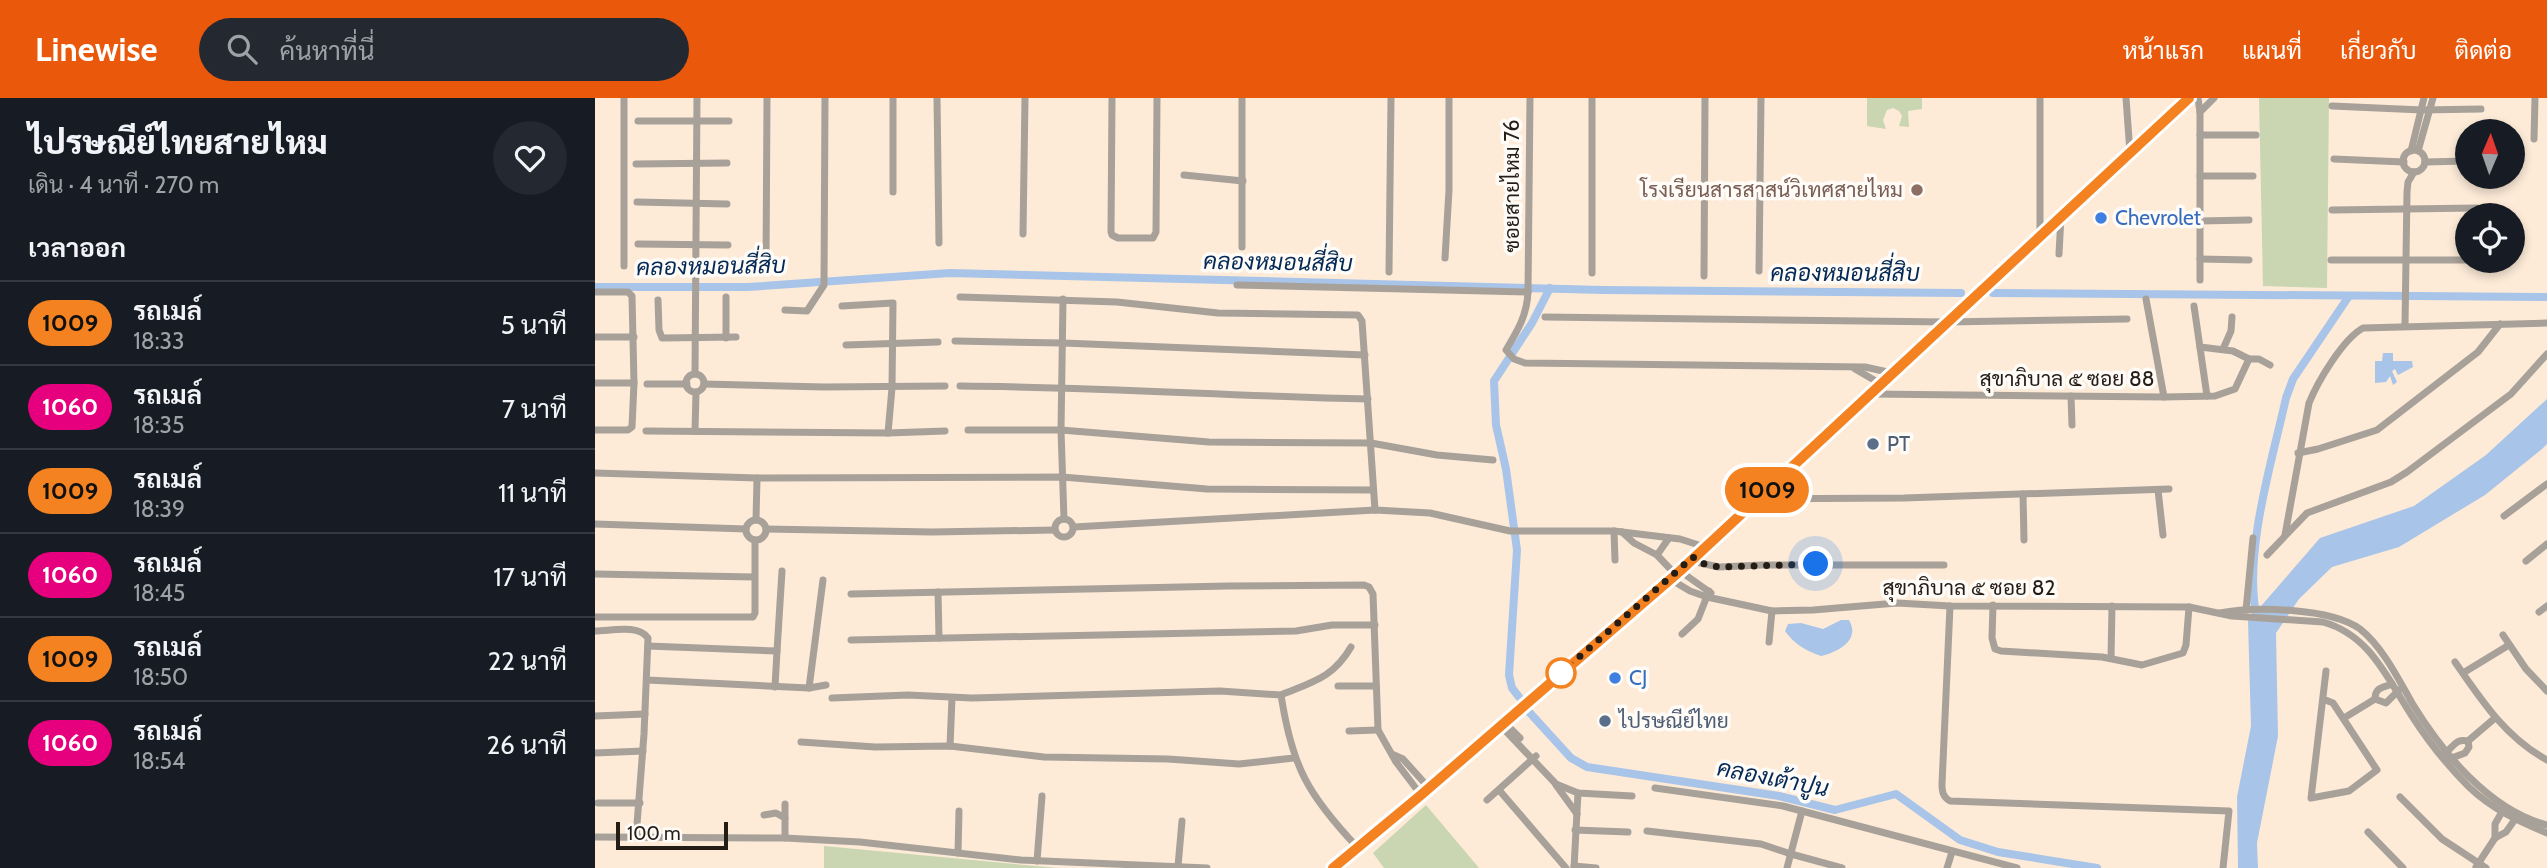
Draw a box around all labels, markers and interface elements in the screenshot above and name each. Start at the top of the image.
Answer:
search box [199,18,689,81]
text: Linewise [35,29,157,69]
icon: search [223,30,261,68]
text: ค้นหาที่นี่ [279,35,375,67]
text: หน้าแรก [2123,36,2204,65]
text: แผนที่ [2242,36,2302,65]
text: เกี่ยวกับ [2340,36,2417,65]
text: ติดต่อ [2455,36,2512,65]
north arrow [2455,119,2525,189]
map controls [2455,119,2525,273]
street label: ซอยสายไหม 76 [1499,120,1524,252]
button: heart [493,121,567,195]
text: ไปรษณีย์ไทยสายไหม [28,122,328,162]
text: เดิน · 4 นาที · 270 m [28,171,219,199]
place label: โรงเรียนสารสาสน์วิเทศสายไหม [1639,176,1903,202]
marker: โรงเรียนสารสาสน์วิเทศสายไหม [1909,182,1925,198]
button: locate [2455,203,2525,273]
place label: Chevrolet [2115,205,2201,230]
marker: Chevrolet [2093,210,2109,226]
text: เวลาออก [28,232,126,264]
water label: คลองหมอนสี่สิบ [1203,240,1353,277]
water label: คลองหมอนสี่สิบ [636,244,786,281]
water label: คลองหมอนสี่สิบ [1770,252,1920,287]
text: รถเมล์ [133,295,202,327]
text: 1009 [42,308,98,337]
text: 5 นาที [501,309,567,341]
text: 18:33 [133,327,184,355]
street label: สุขาภิบาล ๕ ซอย 88 [1980,366,2154,393]
text: รถเมล์ [133,379,202,411]
text: 1060 [42,392,98,421]
text: 7 นาที [502,393,567,425]
text: 18:35 [133,411,184,439]
place label: PT [1887,431,1910,456]
marker: PT [1865,436,1881,452]
text: รถเมล์ [133,463,202,495]
line badge: 1009 [1718,467,1816,513]
text: 1009 [1739,475,1795,504]
text: 1009 [42,476,98,505]
text: 11 นาที [498,477,567,509]
text: 18:39 [133,495,185,523]
your location [1798,546,1833,581]
text: รถเมล์ [133,547,202,579]
text: 1060 [42,560,98,589]
text: 17 นาที [493,561,567,593]
street label: สุขาภิบาล ๕ ซอย 82 [1882,575,2056,602]
text: 18:45 [133,579,185,607]
text: รถเมล์ [133,631,202,663]
text: 1009 [42,644,98,673]
text: 22 นาที [488,645,567,677]
unlabelled marker [1546,658,1576,688]
text: 18:50 [133,663,188,691]
place label: CJ [1629,665,1647,690]
marker: CJ [1607,670,1623,686]
place label: ไปรษณีย์ไทย [1617,707,1729,733]
marker: ไปรษณีย์ไทย [1597,713,1613,729]
text: รถเมล์ [133,715,202,747]
text: 1060 [42,728,98,757]
text: 26 นาที [487,729,567,761]
text: 18:54 [133,747,185,775]
water label: คลองเต้าปูน [1714,753,1832,806]
scale bar [616,819,728,851]
text: 100 m [627,822,681,845]

